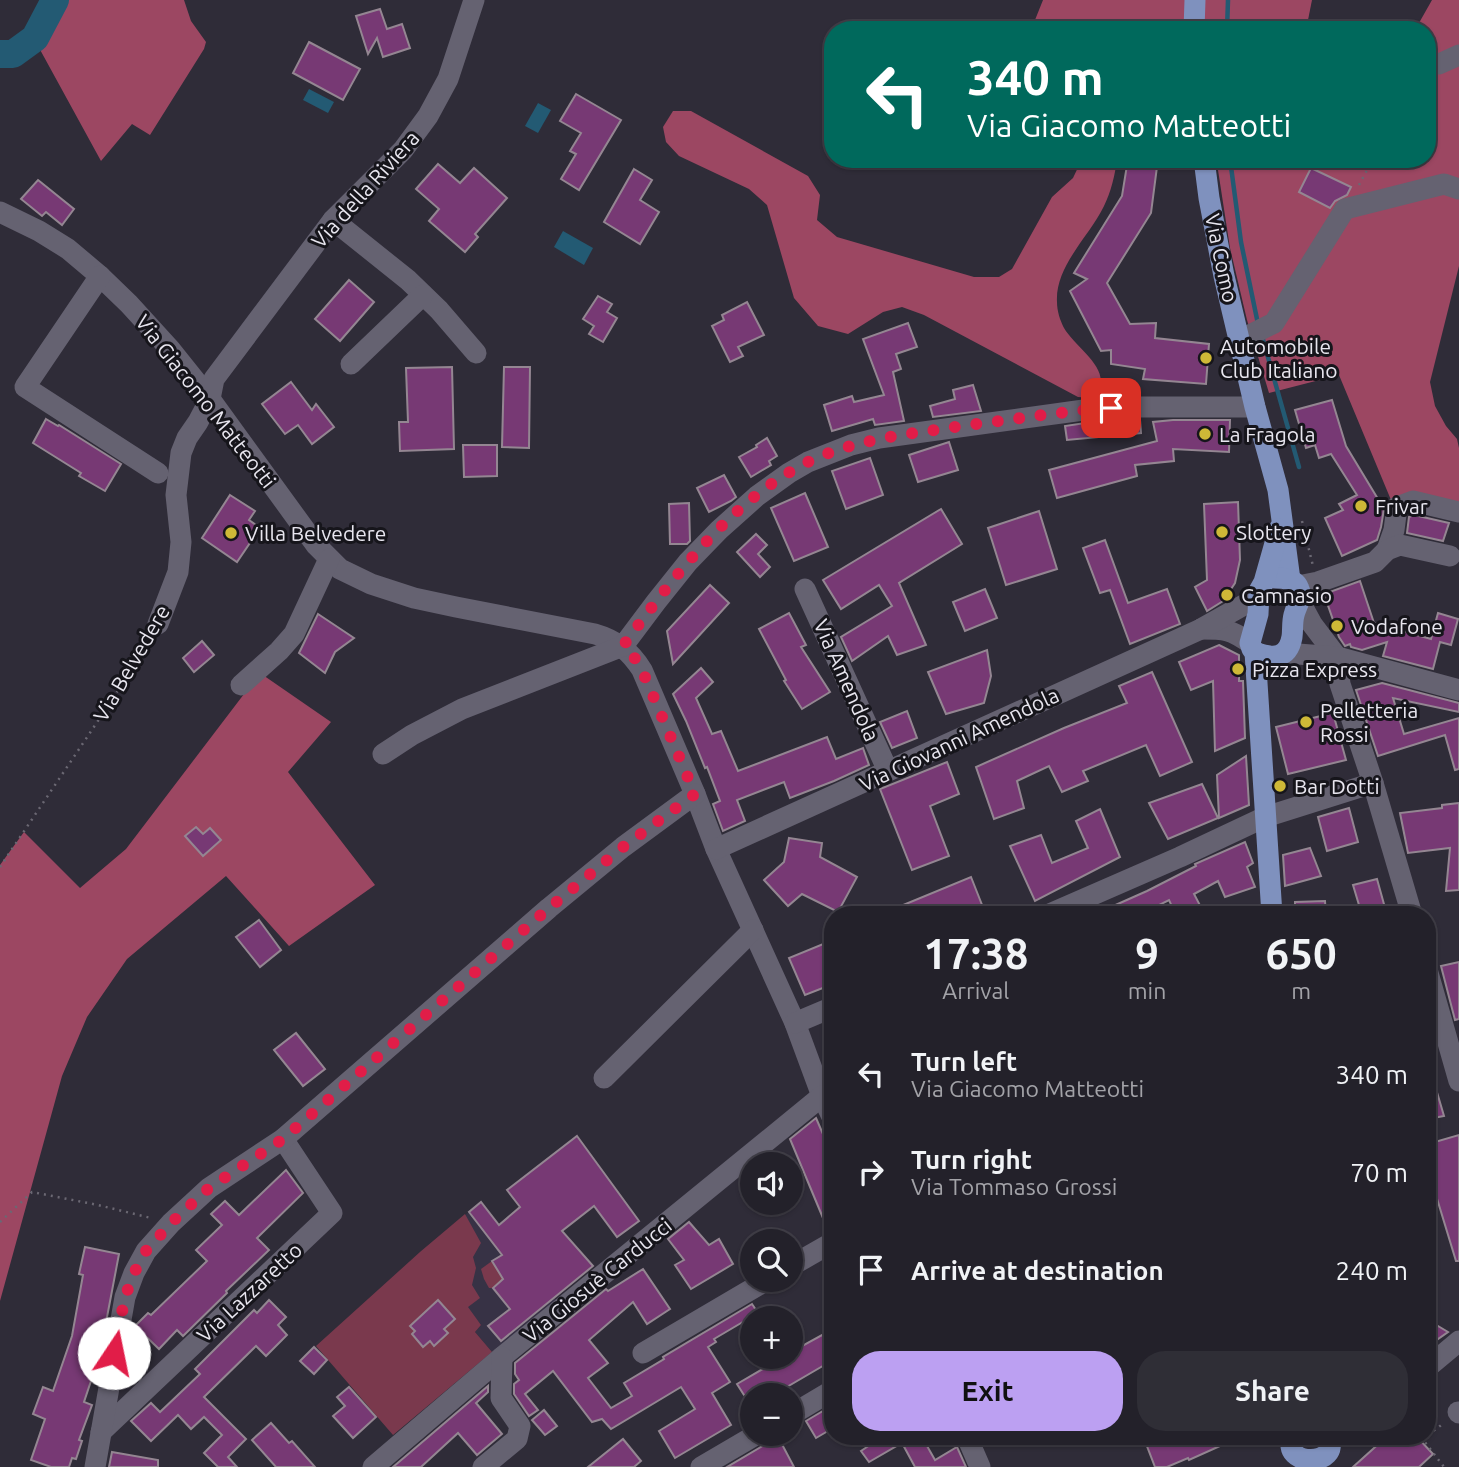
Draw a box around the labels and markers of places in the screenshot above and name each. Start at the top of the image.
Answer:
place label: Automobile Club Italiano [1220,334,1338,382]
marker: Automobile Club Italiano [1198,350,1214,366]
pin [1081,378,1141,438]
place label: La Fragola [1219,422,1315,446]
marker: La Fragola [1197,426,1213,442]
place label: Frivar [1375,494,1428,518]
marker: Frivar [1353,498,1369,514]
place label: Slottery [1236,520,1311,544]
place label: Villa Belvedere [245,521,386,545]
marker: Slottery [1214,524,1230,540]
marker: Villa Belvedere [223,525,239,541]
place label: Camnasio [1241,583,1332,607]
marker: Camnasio [1219,587,1235,603]
place label: Vodafone [1351,614,1443,638]
marker: Vodafone [1329,618,1345,634]
place label: Pizza Express [1252,657,1377,681]
marker: Pizza Express [1230,661,1246,677]
place label: Pelletteria Rossi [1320,698,1418,746]
marker: Pelletteria Rossi [1298,714,1314,730]
place label: Bar Dotti [1294,774,1380,798]
marker: Bar Dotti [1272,778,1288,794]

